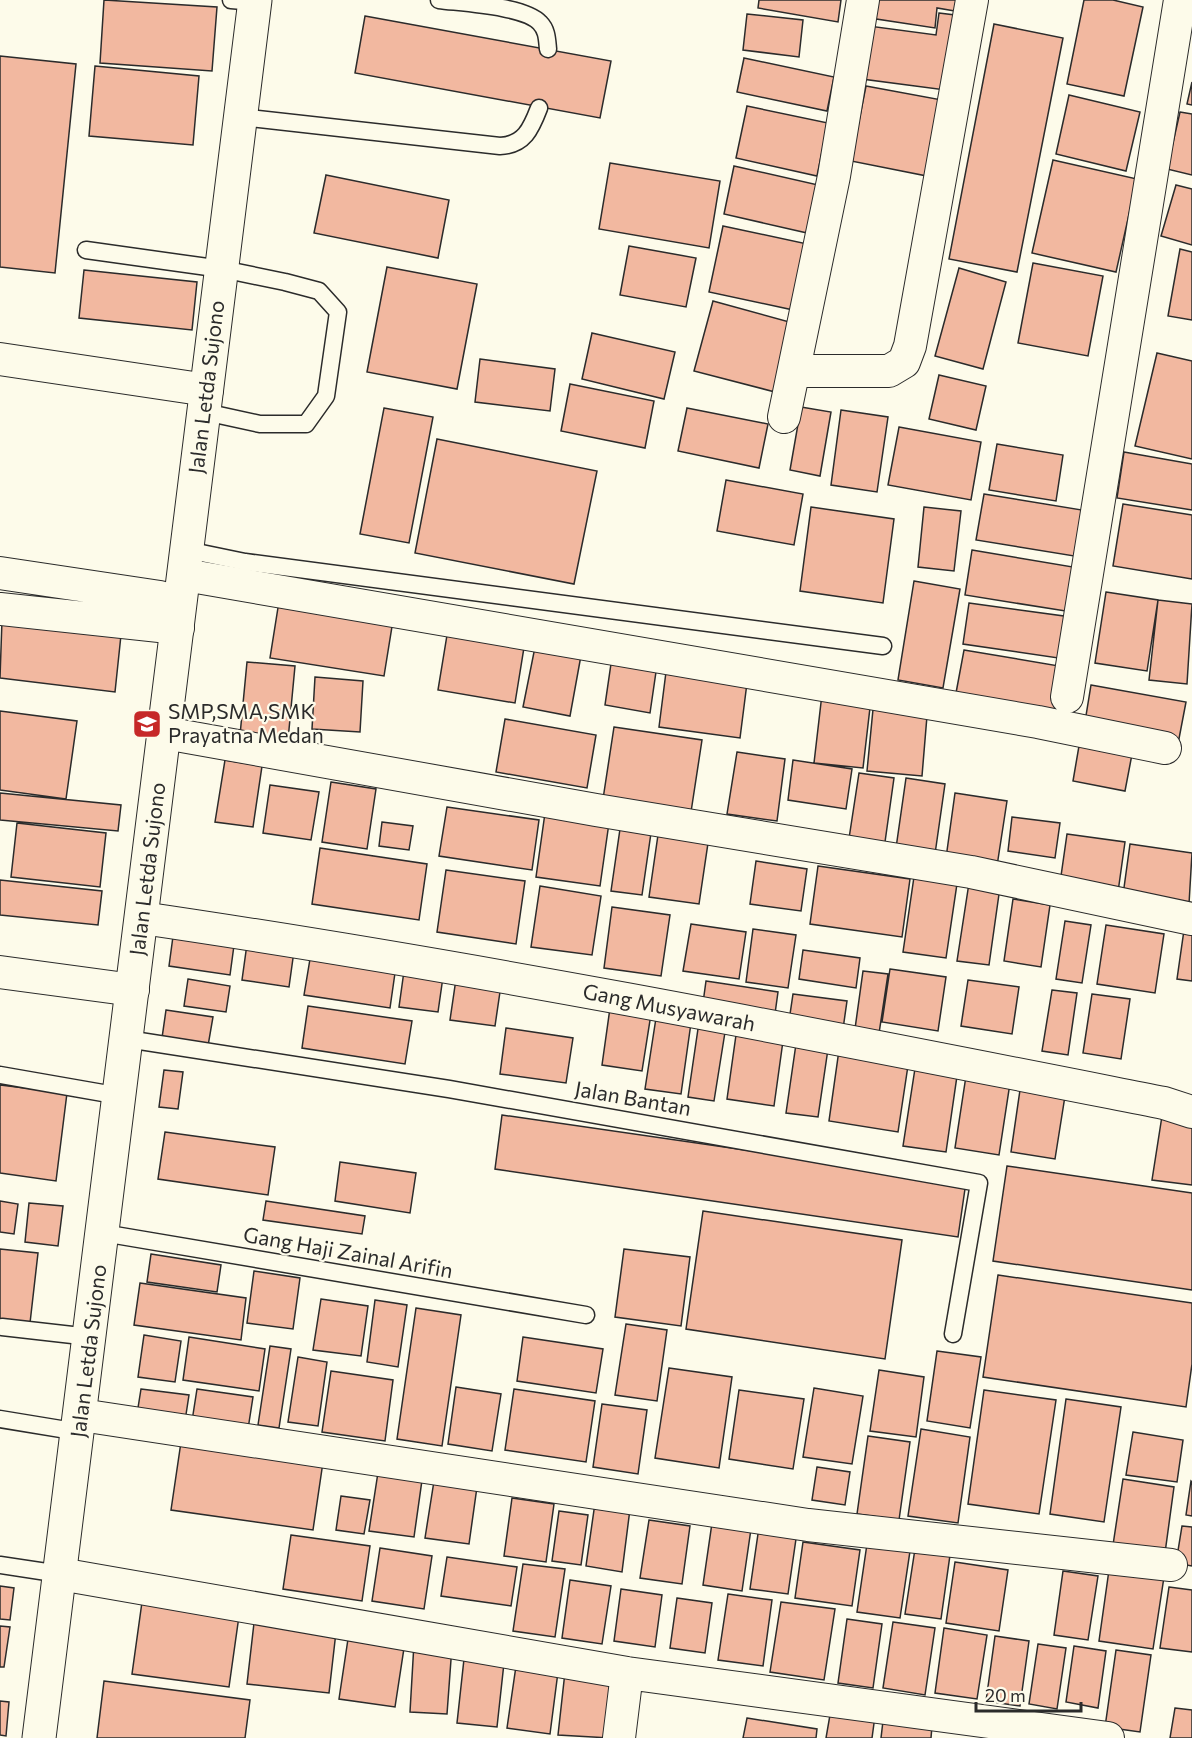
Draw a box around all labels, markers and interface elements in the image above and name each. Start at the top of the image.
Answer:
street label: Jalan Letda Sujono [182,299,229,475]
place label: SMP,SMA,SMK Prayatna Medan [168,698,324,747]
school or university icon: SMP,SMA,SMK Prayatna Medan [131,708,163,740]
street label: Jalan Letda Sujono [123,781,170,957]
street label: Gang Musyawarah [581,978,758,1036]
street label: Jalan Bantan [573,1075,693,1120]
street label: Gang Haji Zainal Arifin [242,1221,455,1282]
street label: Jalan Letda Sujono [64,1263,111,1439]
scale bar [976,1675,1081,1713]
text: 20 m [985,1684,1026,1706]

